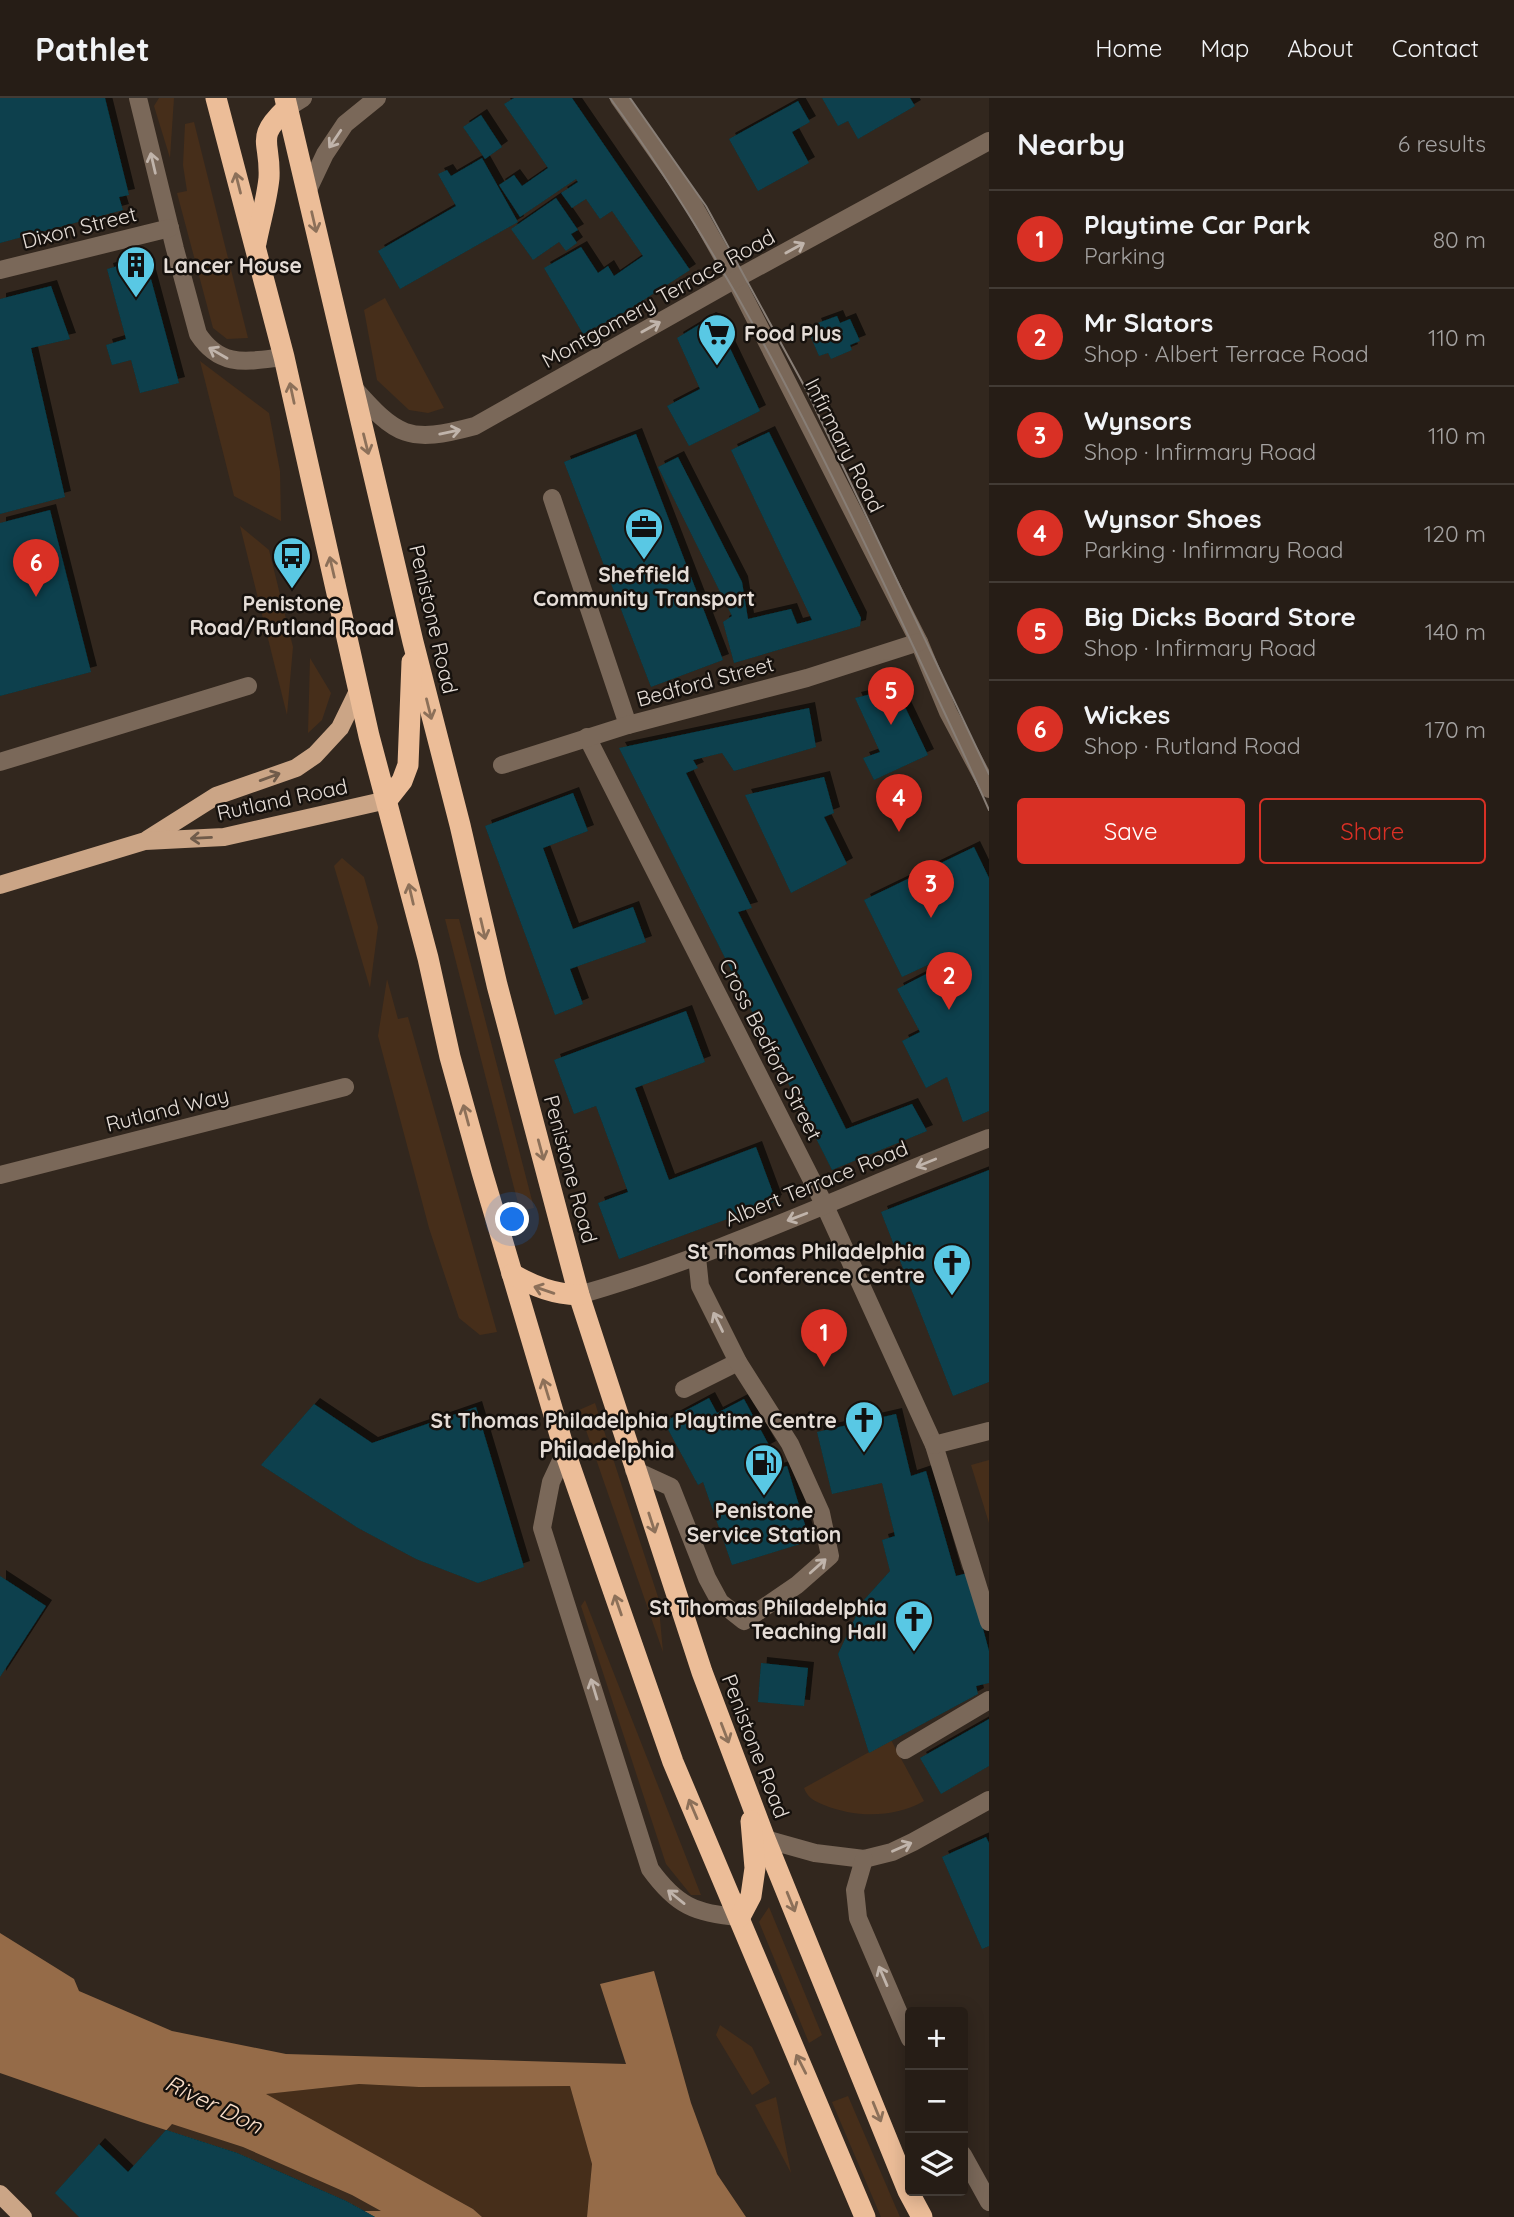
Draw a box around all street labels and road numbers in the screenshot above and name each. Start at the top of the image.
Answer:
street label: Dixon Street [19,200,139,254]
street label: Montgomery Terrace Road [537,223,779,373]
street label: Infirmary Road [800,374,890,516]
street label: Penistone Road [404,542,464,696]
street label: Bedford Street [633,650,777,712]
street label: Rutland Road [214,772,350,826]
street label: Cross Bedford Street [714,954,828,1144]
street label: Rutland Way [103,1081,231,1137]
street label: Penistone Road [539,1092,603,1246]
street label: Albert Terrace Road [721,1134,911,1232]
street label: Penistone Road [717,1670,795,1822]

